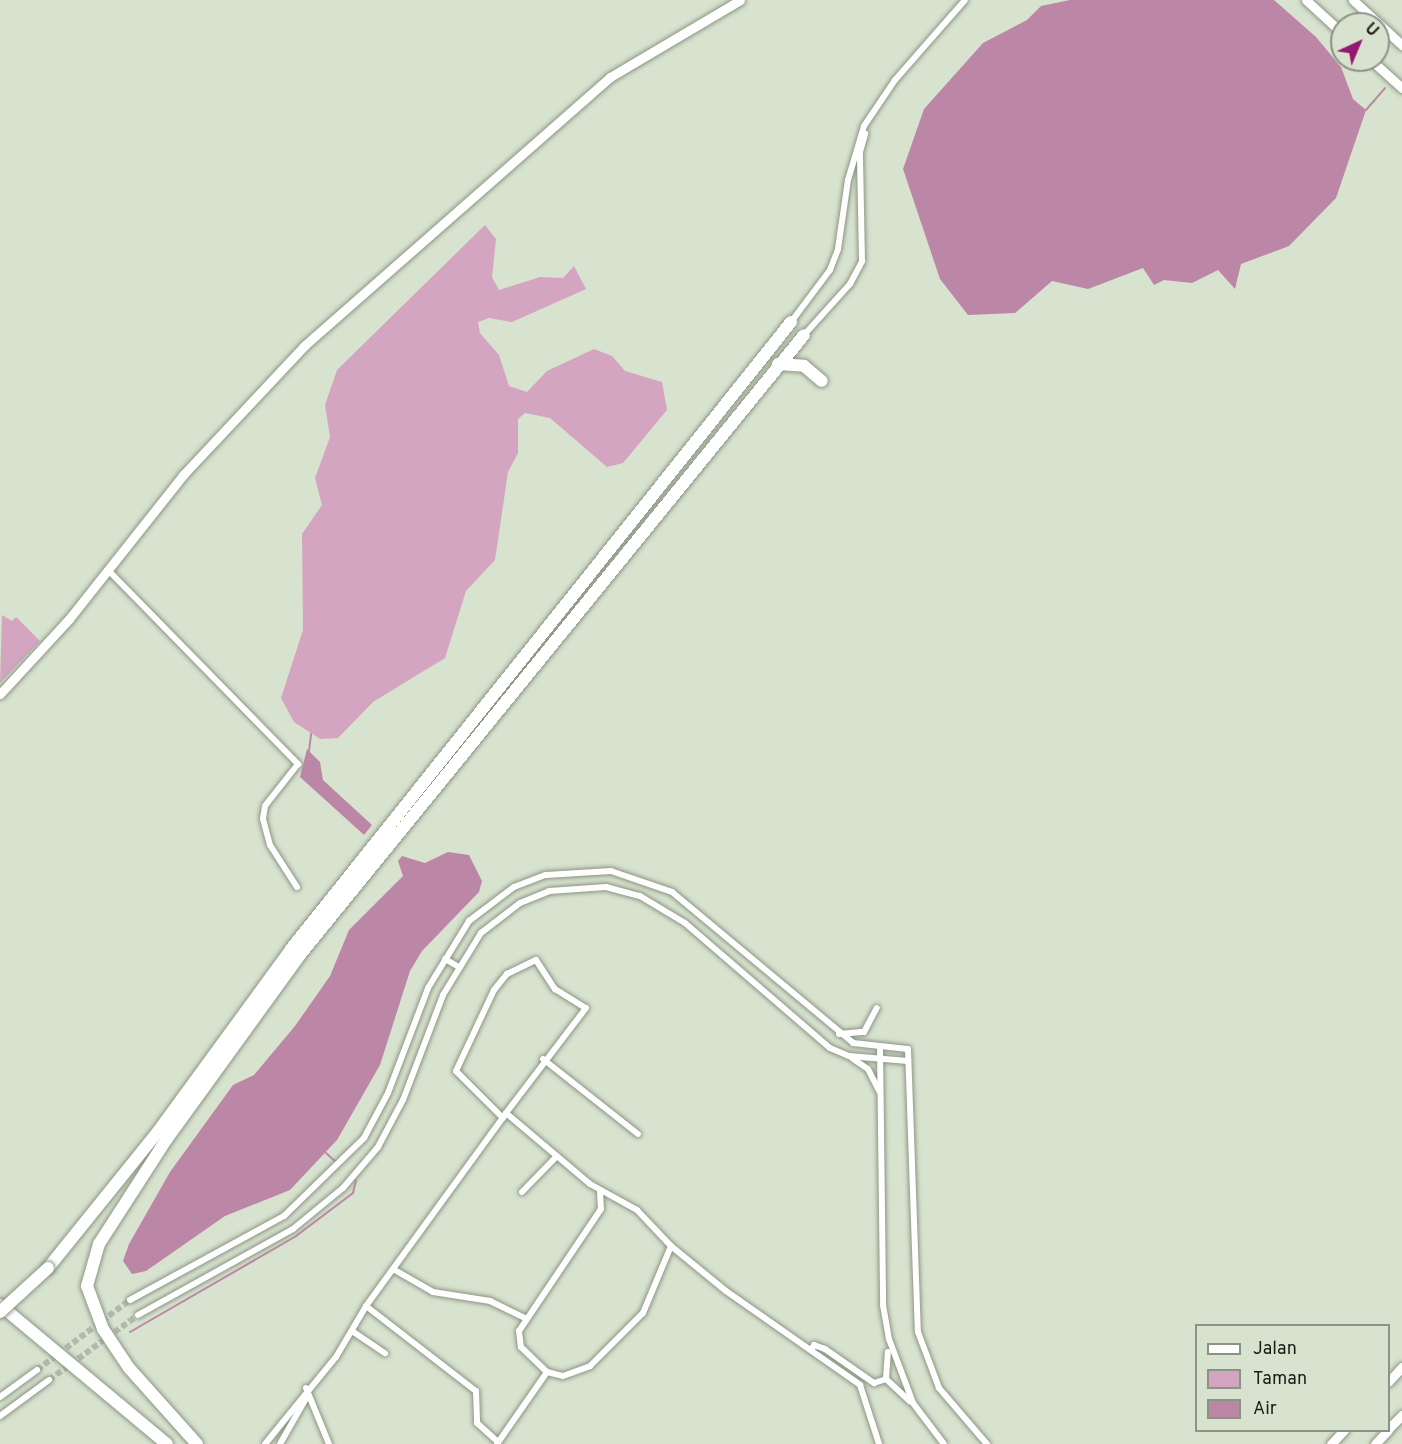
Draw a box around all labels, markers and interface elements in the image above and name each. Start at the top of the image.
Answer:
north arrow [1330,12,1390,72]
text: U [1360,19,1382,42]
legend [1195,1324,1390,1432]
text: Jalan [1253,1338,1297,1361]
text: Taman [1253,1368,1307,1391]
text: Air [1253,1398,1277,1421]

